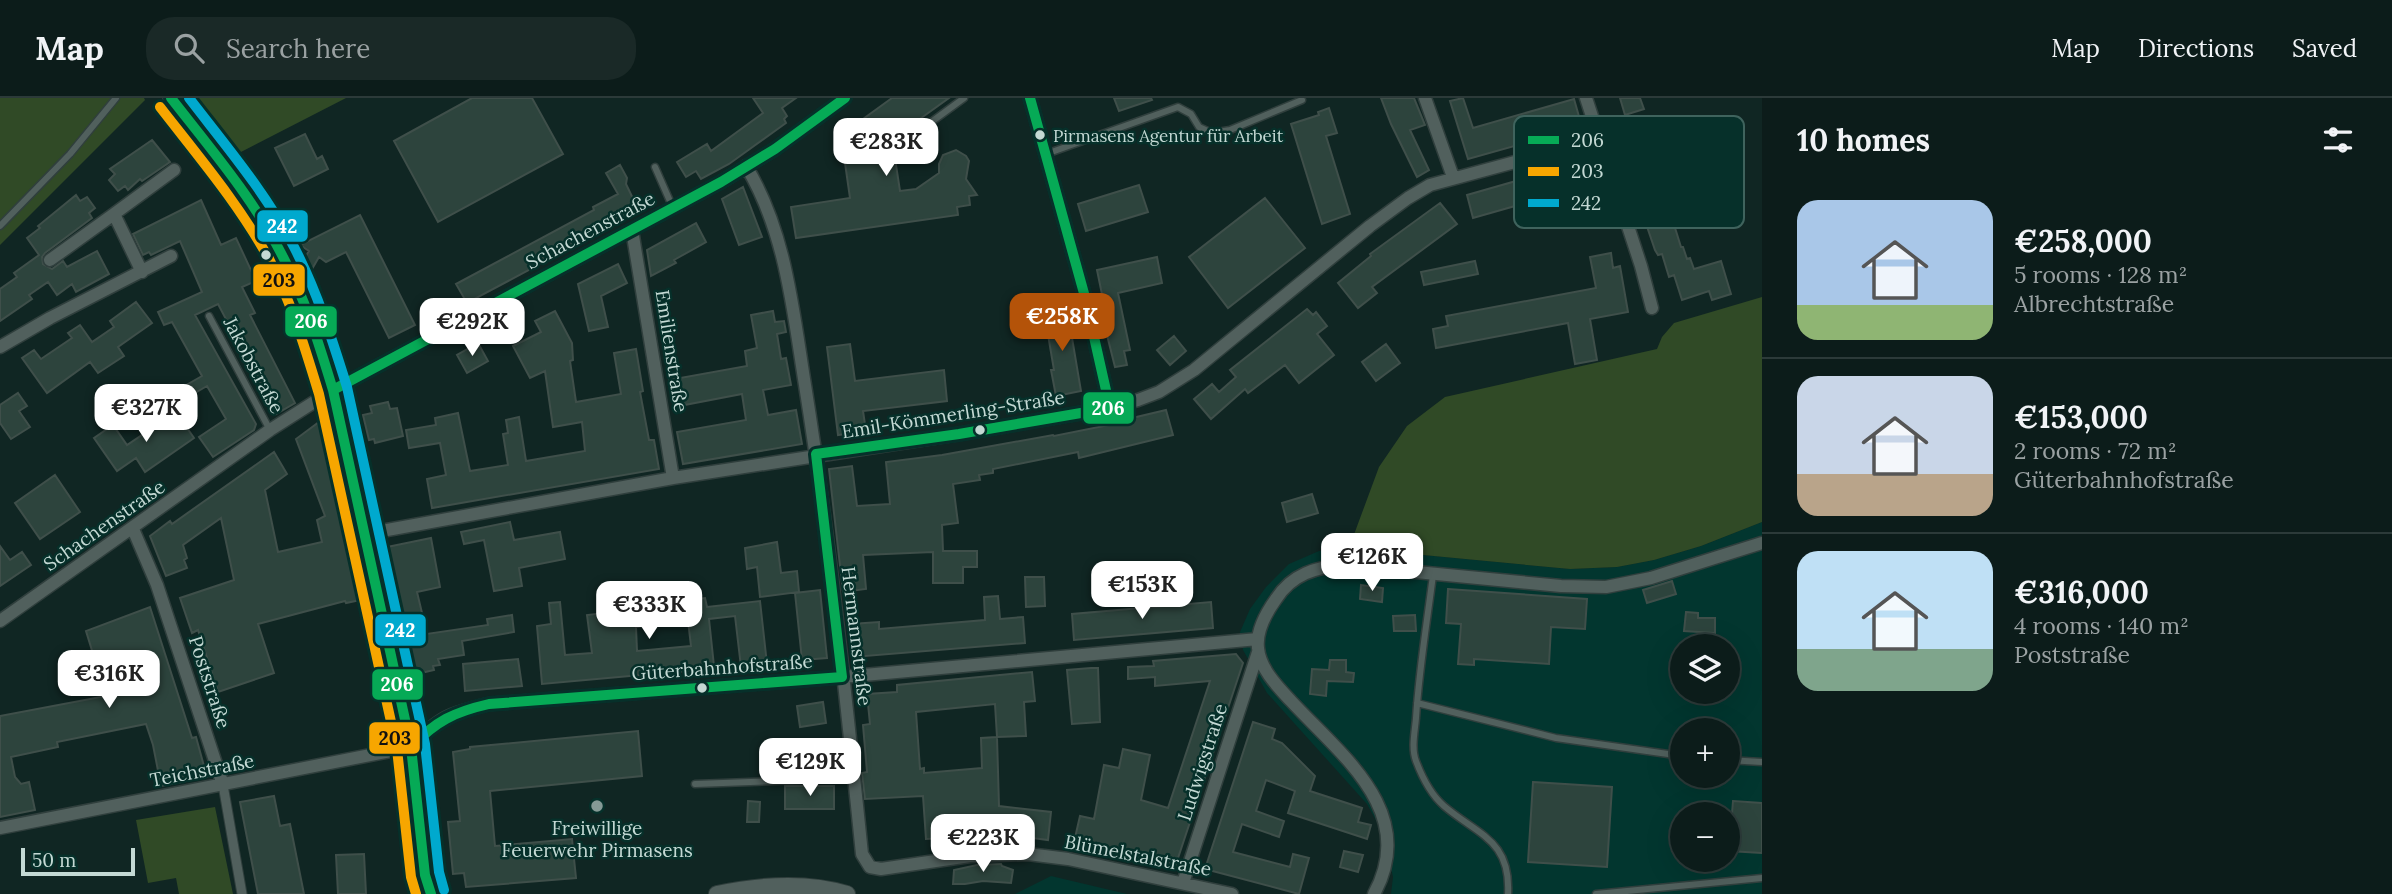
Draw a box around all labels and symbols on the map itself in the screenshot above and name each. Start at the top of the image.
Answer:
legend [1514,116,1744,228]
pin: €283K [837,118,935,178]
place label: Pirmasens Agentur für Arbeit [1053,125,1284,147]
marker: Pirmasens Agentur für Arbeit [1033,128,1047,142]
text: 206 [1571,128,1604,152]
text: 203 [1571,159,1604,183]
street label: Schachenstraße [521,186,659,274]
text: 242 [1571,191,1601,215]
line badge: 242 [256,209,309,243]
text: 242 [267,214,297,238]
unlabelled marker [259,248,273,262]
line badge: 203 [252,263,306,297]
text: 203 [263,268,295,292]
street label: Emilienstraße [650,288,694,414]
pin: €258K [1013,294,1111,353]
pin: €292K [423,299,521,358]
line badge: 206 [284,305,338,338]
text: 206 [294,309,328,333]
street label: Jakobstraße [218,312,290,417]
pin: €327K [97,384,195,444]
street label: Emil-Kömmerling-Straße [840,385,1066,443]
line badge: 206 [1082,391,1135,425]
text: 206 [1091,396,1125,420]
unlabelled marker [973,423,987,437]
street label: Schachenstraße [39,474,169,576]
pin: €126K [1323,533,1421,593]
pin: €153K [1093,561,1191,621]
street label: Hermannstraße [837,565,877,707]
pin: €333K [600,582,698,641]
line badge: 242 [374,613,427,647]
text: 242 [385,618,415,642]
street label: Poststraße [184,633,236,731]
street label: Güterbahnhofstraße [631,649,813,685]
pin: €316K [60,650,158,710]
line badge: 206 [371,668,424,701]
text: 206 [380,672,414,696]
unlabelled marker [695,681,709,695]
street label: Ludwigstraße [1172,700,1232,824]
line badge: 203 [368,721,421,755]
text: 203 [379,726,411,750]
pin: €129K [761,738,859,798]
street label: Teichstraße [148,748,256,792]
marker: Freiwillige Feuerwehr Pirmasens [589,798,605,814]
pin: €223K [934,814,1032,874]
place label: Freiwillige Feuerwehr Pirmasens [501,816,693,862]
street label: Blümelstalstraße [1063,829,1213,881]
scale bar [21,845,135,877]

